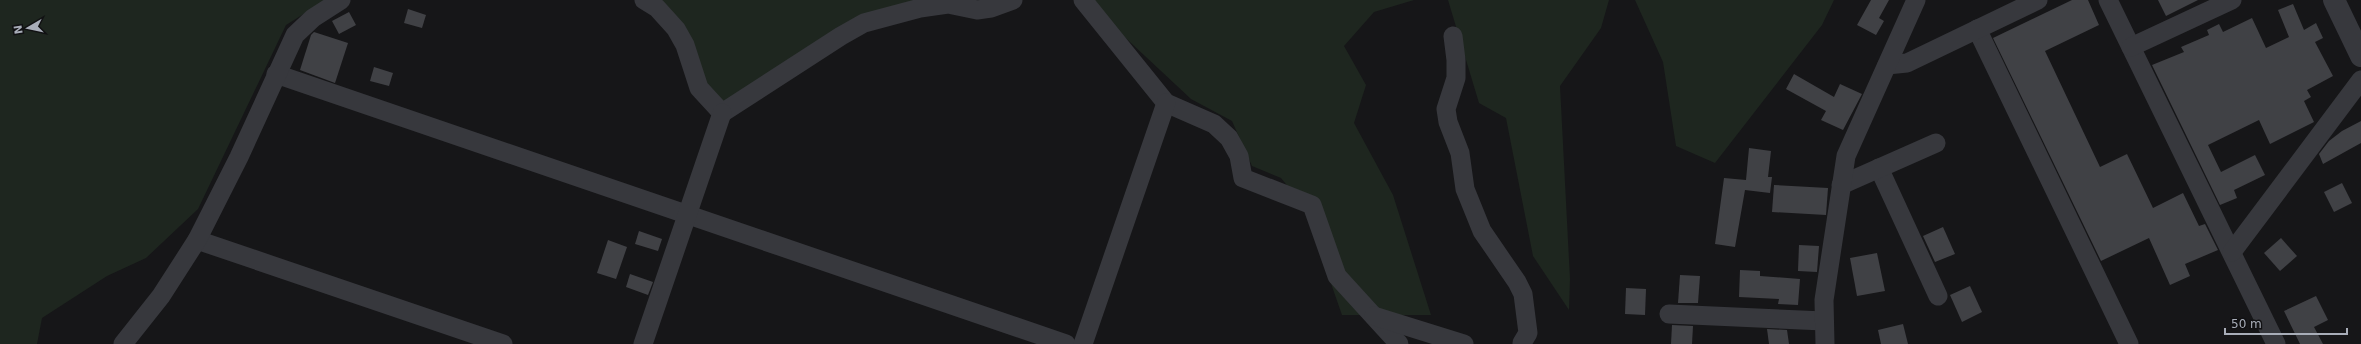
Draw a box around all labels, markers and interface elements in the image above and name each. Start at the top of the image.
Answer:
north arrow [8,8,48,48]
text: N [11,24,26,35]
scale bar [2225,310,2347,336]
text: 50 m [2231,317,2262,331]

